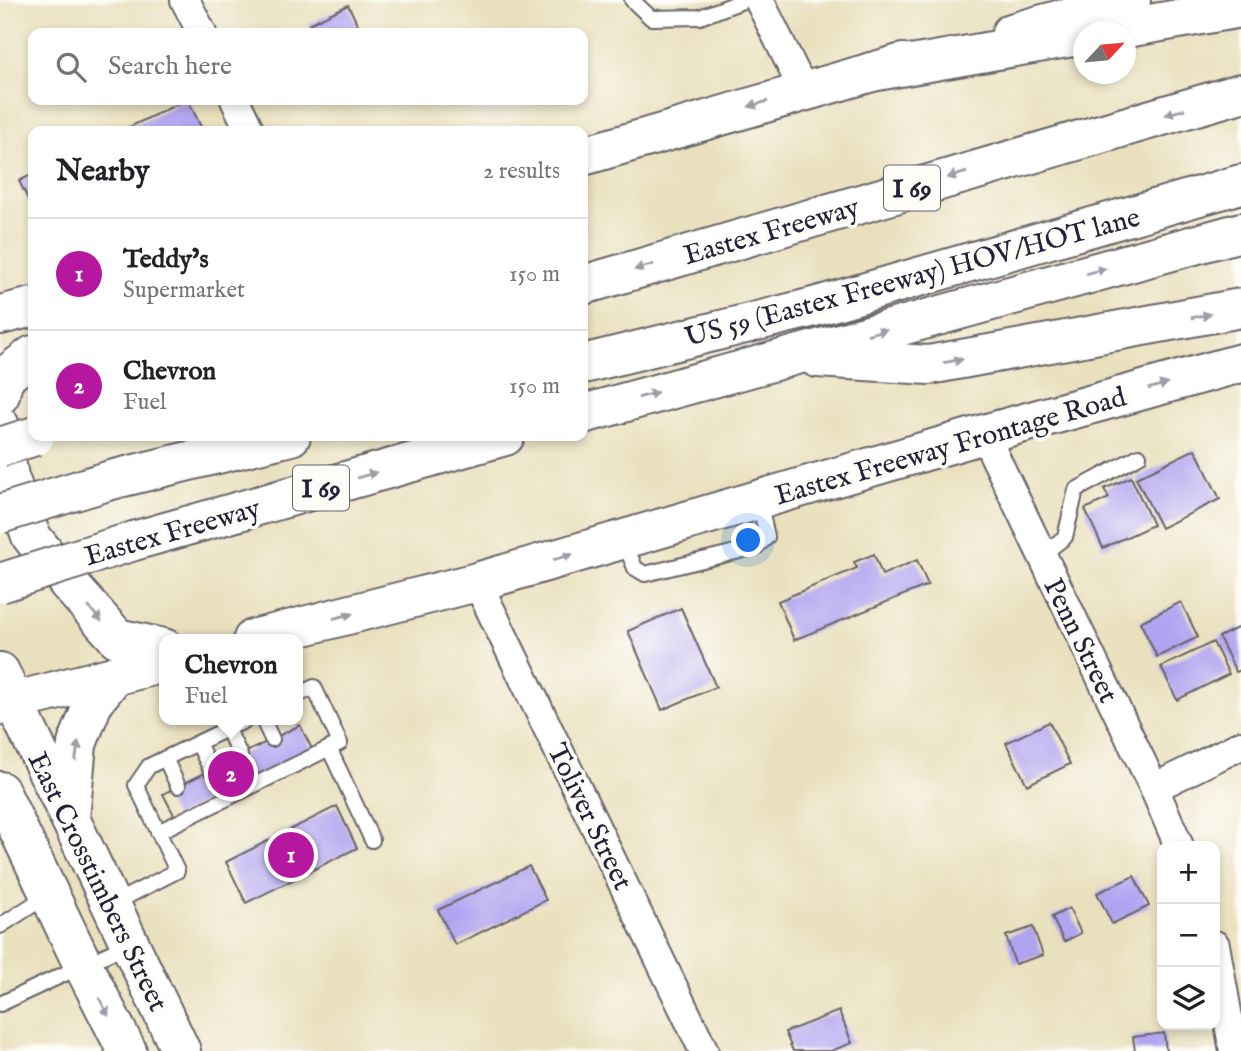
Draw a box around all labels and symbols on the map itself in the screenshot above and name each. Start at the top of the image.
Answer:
north arrow [1073,21,1136,84]
one-way arrow [748,100,769,110]
one-way arrow [1164,107,1185,117]
road number: I 69 [884,166,940,210]
one-way arrow [946,171,967,181]
street label: Eastex Freeway [680,191,864,274]
street label: US 59 (Eastex Freeway) HOV/HOT lane [681,201,1144,356]
one-way arrow [634,262,655,272]
one-way arrow [1086,266,1107,276]
one-way arrow [1190,310,1212,321]
one-way arrow [866,326,888,337]
one-way arrow [942,355,964,366]
street label: Eastex Freeway Frontage Road [771,380,1130,514]
one-way arrow [1147,380,1169,391]
one-way arrow [638,390,659,400]
road number: I 69 [293,466,349,510]
one-way arrow [357,469,378,479]
street label: Eastex Freeway [81,492,265,575]
your location [731,523,765,557]
one-way arrow [552,551,574,562]
street label: Penn Street [1035,573,1125,709]
one-way arrow [87,605,102,622]
one-way arrow [332,610,354,621]
street label: Toliver Street [538,738,639,897]
one-way arrow [72,740,83,762]
street label: East Crosstimbers Street [19,747,175,1018]
pin: 2 [208,748,254,800]
pin: 1 [268,829,314,881]
one-way arrow [99,997,110,1017]

